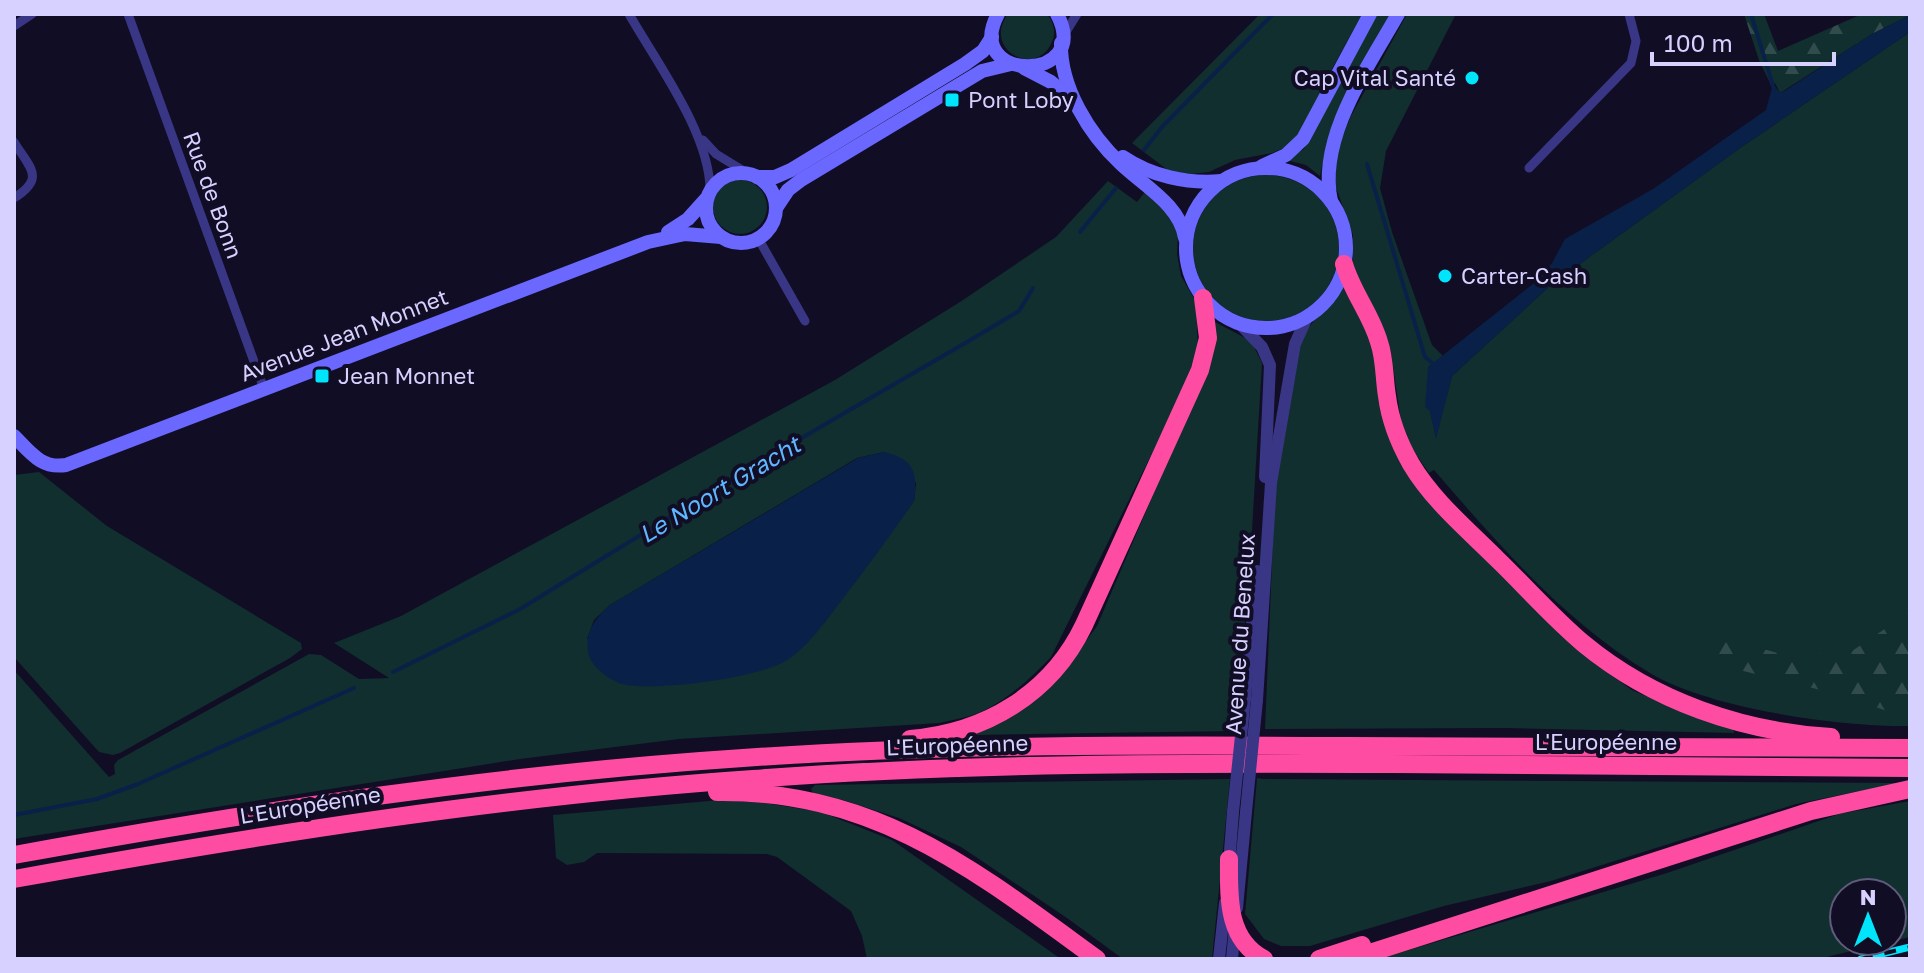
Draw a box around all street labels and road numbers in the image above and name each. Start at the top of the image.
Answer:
street label: Rue de Bonn [178,128,249,262]
street label: Avenue Jean Monnet [236,283,452,387]
street label: Avenue du Benelux [1219,532,1260,736]
street label: L'Européenne [1535,728,1677,755]
street label: L'Européenne [885,729,1029,760]
street label: L'Européenne [238,780,382,829]

